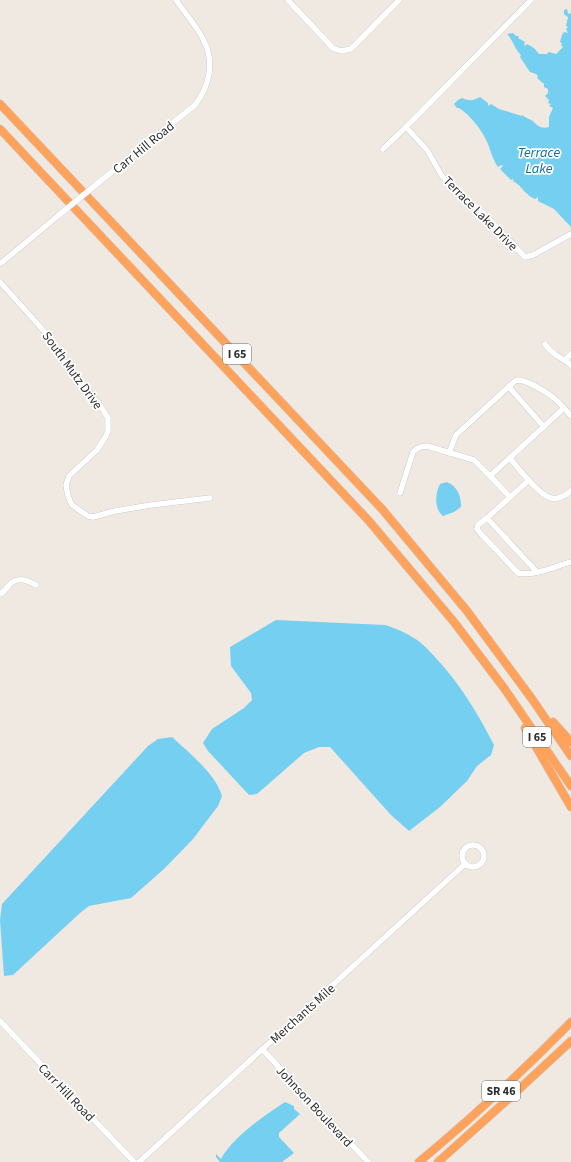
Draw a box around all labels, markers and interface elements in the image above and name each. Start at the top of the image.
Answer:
street label: Carr Hill Road [109,117,178,178]
water label: Terrace Lake [518,143,560,179]
street label: Terrace Lake Drive [439,172,522,255]
street label: South Mutz Drive [38,328,107,413]
road number: I 65 [223,344,251,364]
road number: I 65 [523,727,551,747]
street label: Merchants Mile [266,980,339,1048]
street label: Carr Hill Road [34,1060,99,1126]
street label: Johnson Boulevard [272,1062,357,1151]
road number: SR 46 [482,1081,520,1101]

